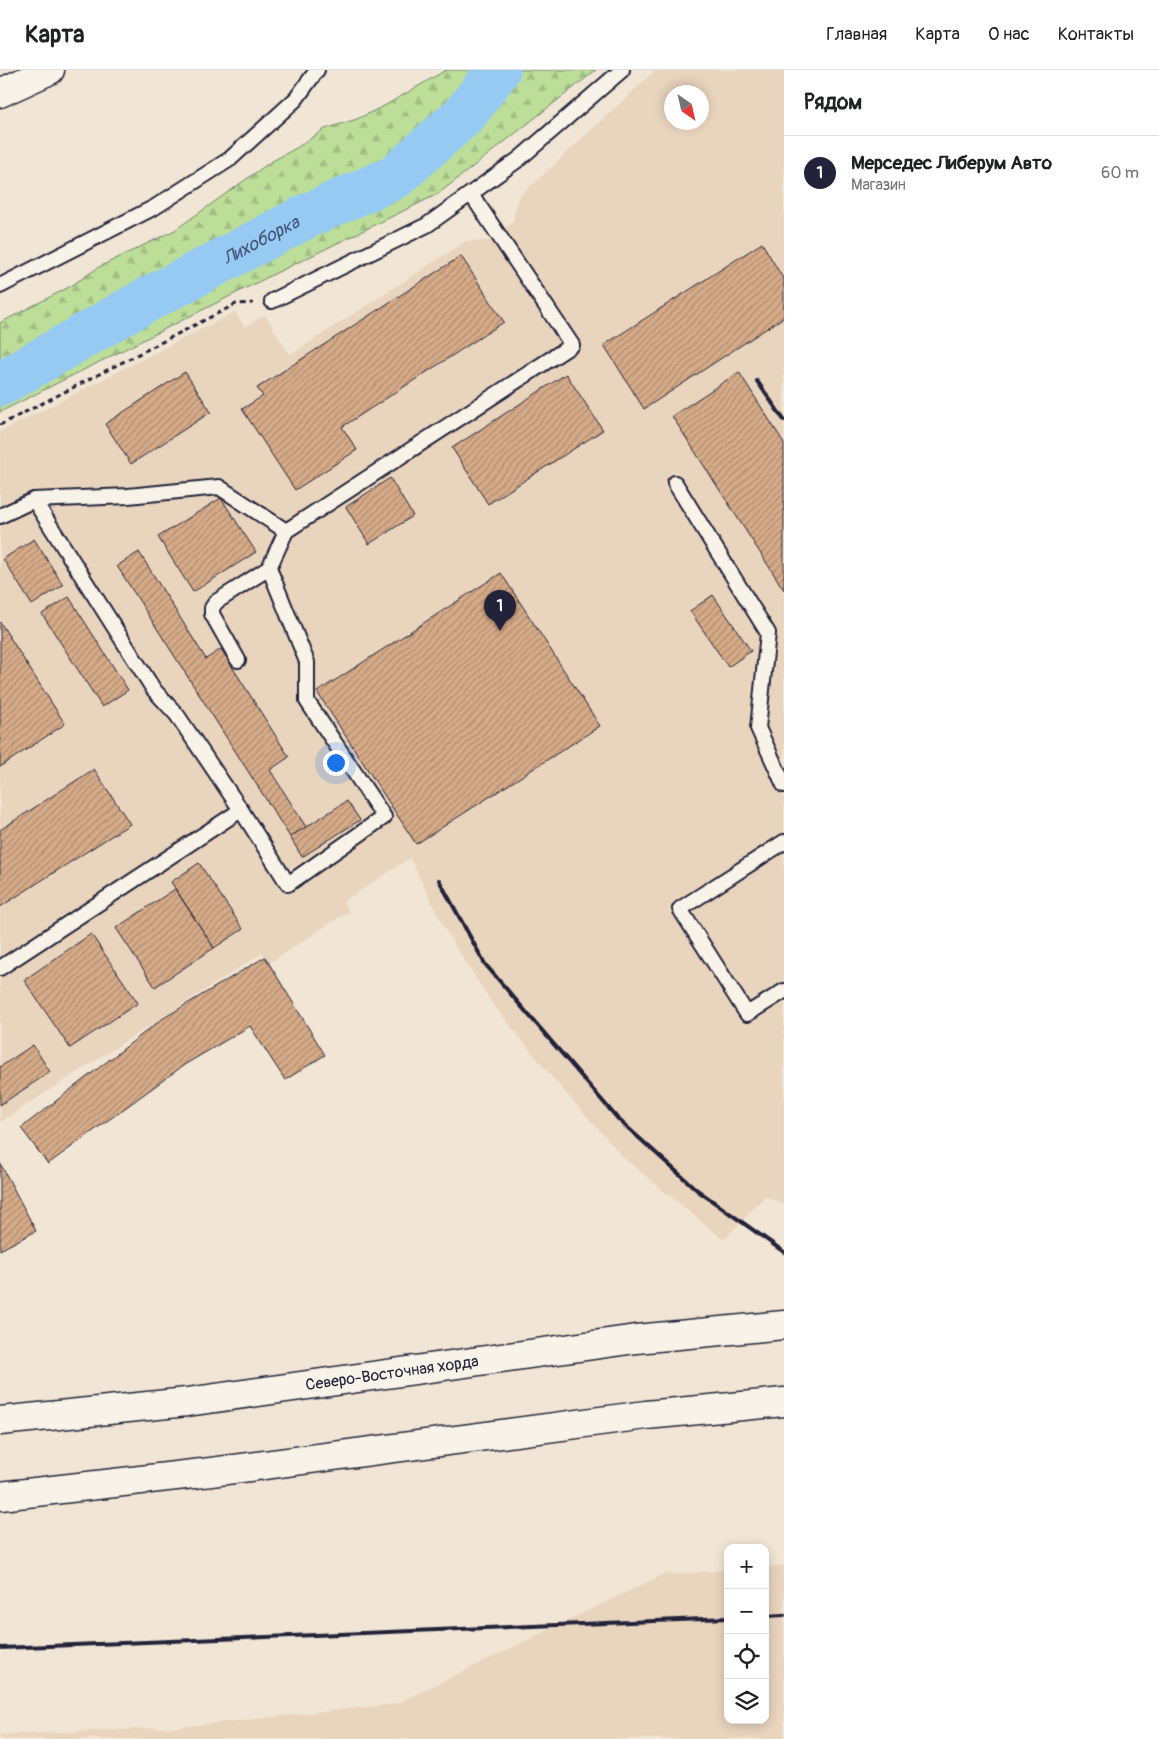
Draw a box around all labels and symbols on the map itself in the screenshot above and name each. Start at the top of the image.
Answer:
north arrow [664,85,709,130]
water label: Лихоборка [219,210,305,270]
pin: 1 [484,590,516,631]
your location [323,750,349,776]
street label: Северо-Восточная хорда [304,1351,480,1395]

